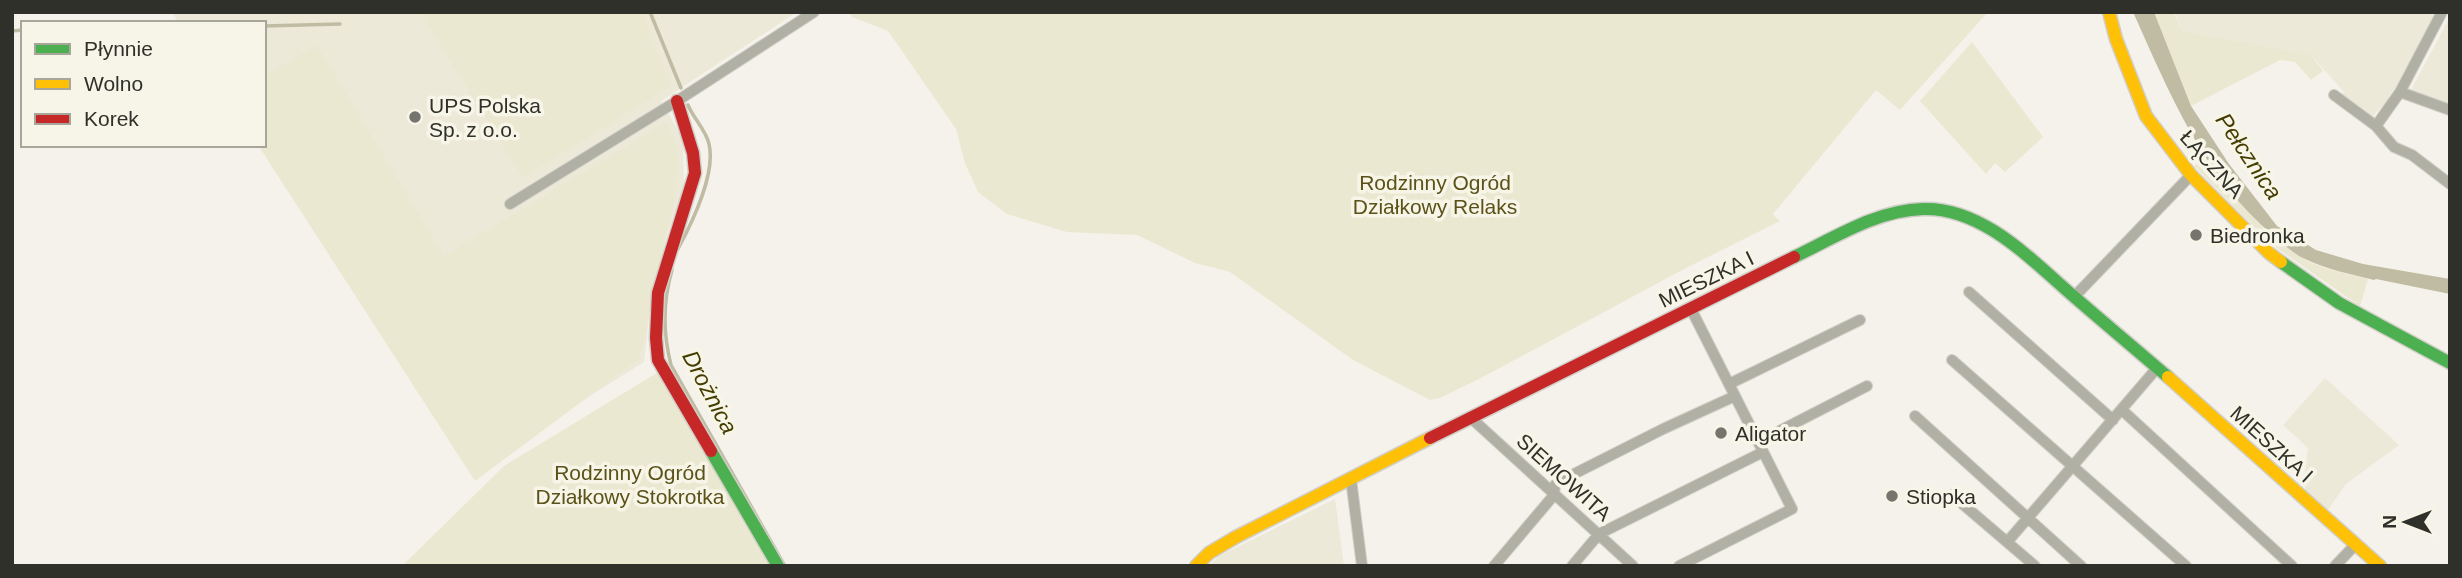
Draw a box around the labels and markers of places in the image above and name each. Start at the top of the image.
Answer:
place label: UPS Polska Sp. z o.o. [429,94,541,141]
marker: UPS Polska Sp. z o.o. [407,109,423,125]
place label: Biedronka [2210,224,2305,247]
marker: Biedronka [2188,227,2204,243]
place label: Aligator [1735,422,1806,445]
marker: Aligator [1713,425,1729,441]
place label: Stiopka [1906,485,1976,508]
marker: Stiopka [1884,488,1900,504]

